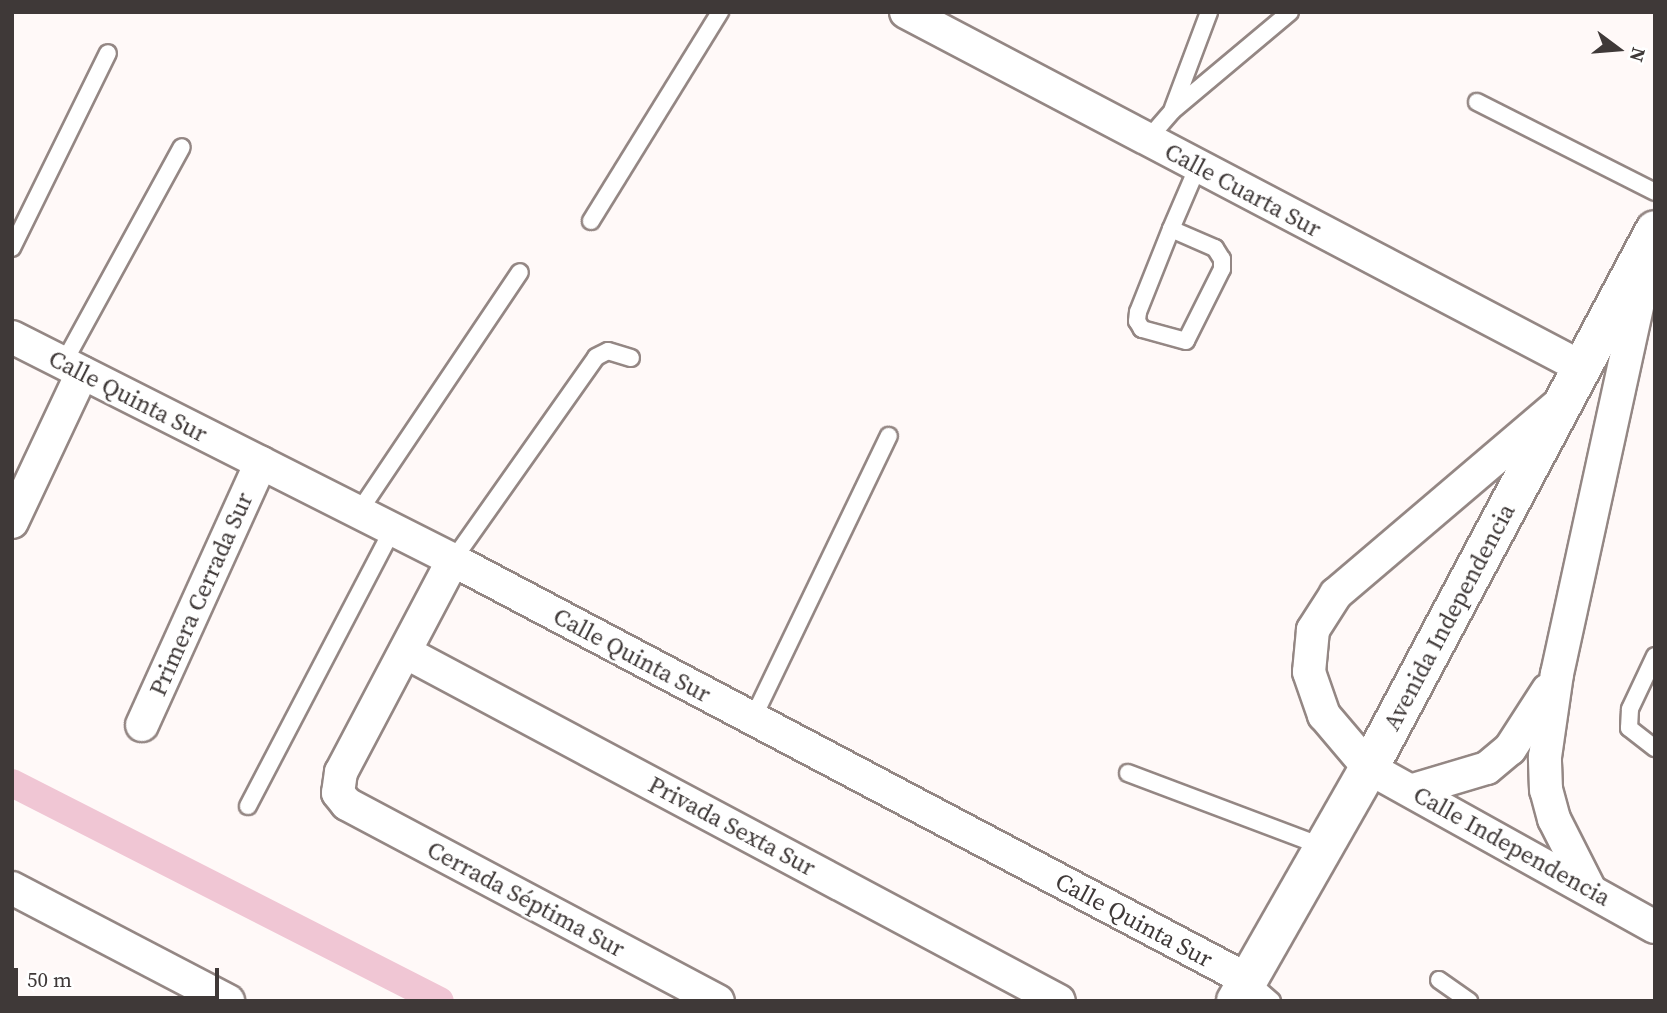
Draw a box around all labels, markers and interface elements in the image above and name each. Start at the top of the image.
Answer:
north arrow [1583,14,1653,84]
text: N [1624,45,1653,65]
street label: Calle Cuarta Sur [1160,137,1326,243]
street label: Calle Quinta Sur [44,344,212,448]
street label: Primera Cerrada Sur [143,488,259,700]
street label: Avenida Independencia [1377,499,1521,735]
street label: Calle Quinta Sur [548,601,716,709]
street label: Privada Sexta Sur [644,770,820,882]
street label: Calle Independencia [1408,780,1616,912]
street label: Cerrada Séptima Sur [422,835,630,963]
street label: Calle Quinta Sur [1050,866,1218,974]
scale bar [18,954,222,998]
text: 50 m [27,965,72,994]

